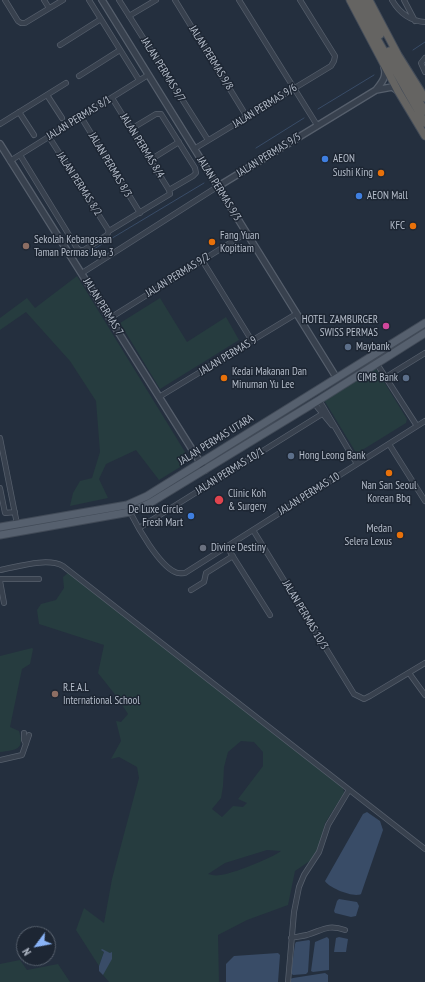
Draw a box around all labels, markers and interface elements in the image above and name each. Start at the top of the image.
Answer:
street label: JALAN PERMAS 9/8 [186,23,236,93]
street label: JALAN PERMAS 9/7 [138,35,188,105]
street label: JALAN PERMAS 9/6 [230,81,300,131]
street label: JALAN PERMAS 8/1 [44,93,114,143]
street label: JALAN PERMAS 8/4 [117,111,167,181]
street label: JALAN PERMAS 8/3 [85,130,135,200]
street label: JALAN PERMAS 9/5 [234,130,304,180]
street label: JALAN PERMAS 8/2 [54,150,104,218]
place label: AEON [333,152,355,166]
street label: JALAN PERMAS 9/3 [194,154,244,224]
marker: AEON [320,154,330,164]
place label: Sushi King [333,166,373,180]
marker: Sushi King [376,168,386,178]
place label: AEON Mall [367,189,408,203]
marker: AEON Mall [354,191,364,201]
place label: KFC [390,219,405,233]
marker: KFC [408,221,418,231]
place label: Fang Yuan Kopitiam [220,229,259,255]
place label: Sekolah Kebangsaan Taman Permas Jaya 3 [34,233,114,259]
marker: Fang Yuan Kopitiam [207,237,217,247]
marker: Sekolah Kebangsaan Taman Permas Jaya 3 [21,241,31,251]
street label: JALAN PERMAS 9/2 [143,250,213,300]
street label: JALAN PERMAS 7 [80,276,126,338]
place label: HOTEL ZAMBURGER SWISS PERMAS [302,313,378,339]
marker: HOTEL ZAMBURGER SWISS PERMAS [381,321,391,331]
street label: JALAN PERMAS 9 [197,334,259,378]
place label: Maybank [356,340,390,354]
marker: Maybank [343,342,353,352]
place label: Kedai Makanan Dan Minuman Yu Lee [232,365,307,391]
place label: CIMB Bank [357,371,398,385]
marker: Kedai Makanan Dan Minuman Yu Lee [219,373,229,383]
marker: CIMB Bank [401,373,411,383]
street label: JALAN PERMAS UTARA [176,412,256,468]
street label: JALAN PERMAS 10/1 [193,445,267,497]
place label: Hong Leong Bank [299,449,365,463]
marker: Hong Leong Bank [286,451,296,461]
marker: Nan San Seoul Korean Bbq [384,468,394,478]
street label: JALAN PERMAS 10 [276,470,342,518]
place label: Nan San Seoul Korean Bbq [362,479,416,505]
place label: Clinic Koh & Surgery [228,487,266,513]
marker: Clinic Koh & Surgery [213,494,225,506]
place label: De Luxe Circle Fresh Mart [129,503,183,529]
marker: De Luxe Circle Fresh Mart [186,511,196,521]
place label: Medan Selera Lexus [344,522,392,548]
marker: Medan Selera Lexus [395,530,405,540]
place label: Divine Destiny [211,541,266,555]
marker: Divine Destiny [198,543,208,553]
street label: JALAN PERMAS 10/3 [279,578,331,652]
place label: R.E.A.L International School [63,681,140,707]
marker: R.E.A.L International School [50,689,60,699]
north arrow [16,926,56,966]
text: N [19,946,34,958]

